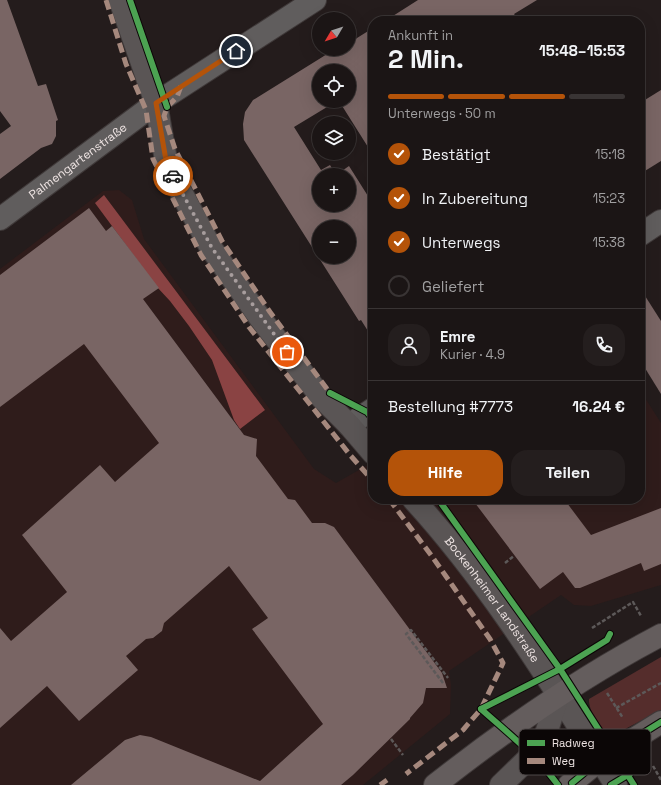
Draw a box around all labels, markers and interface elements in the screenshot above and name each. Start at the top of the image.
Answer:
north arrow [312,12,356,56]
map controls [312,12,356,264]
text: Ankunft in [388,27,453,44]
pin [219,34,253,68]
icon: home [225,40,247,62]
text: 15:48–15:53 [539,41,625,60]
text: 2 Min. [388,42,464,76]
button: locate [312,64,356,108]
text: Unterwegs · 50 m [388,105,496,122]
button: layers [312,116,356,160]
street label: Palmengartenstraße [26,119,130,203]
icon: check [388,143,410,165]
text: Bestätigt [422,145,491,164]
text: 15:18 [595,146,625,163]
courier [153,156,193,196]
icon: car [162,165,184,187]
button: + [312,168,356,212]
icon: check [388,187,410,209]
text: In Zubereitung [422,189,528,208]
text: 15:23 [593,190,625,207]
button: − [312,220,356,264]
icon: check [388,231,410,253]
text: Unterwegs [422,233,500,252]
text: 15:38 [593,234,625,251]
text: Geliefert [422,277,484,296]
button: person [388,324,430,366]
button: phone [583,324,625,366]
text: Emre [440,327,475,346]
pin [270,335,304,369]
icon: bag [276,341,298,363]
text: Kurier · 4.9 [440,346,505,363]
text: Bestellung #7773 [388,397,513,416]
text: 16.24 € [572,397,625,416]
button: Hilfe [388,450,503,496]
button: Teilen [511,450,625,496]
street label: Bockenheimer Landstraße [441,533,543,666]
legend [519,729,651,775]
text: Radweg [552,736,594,750]
text: Weg [552,754,575,768]

